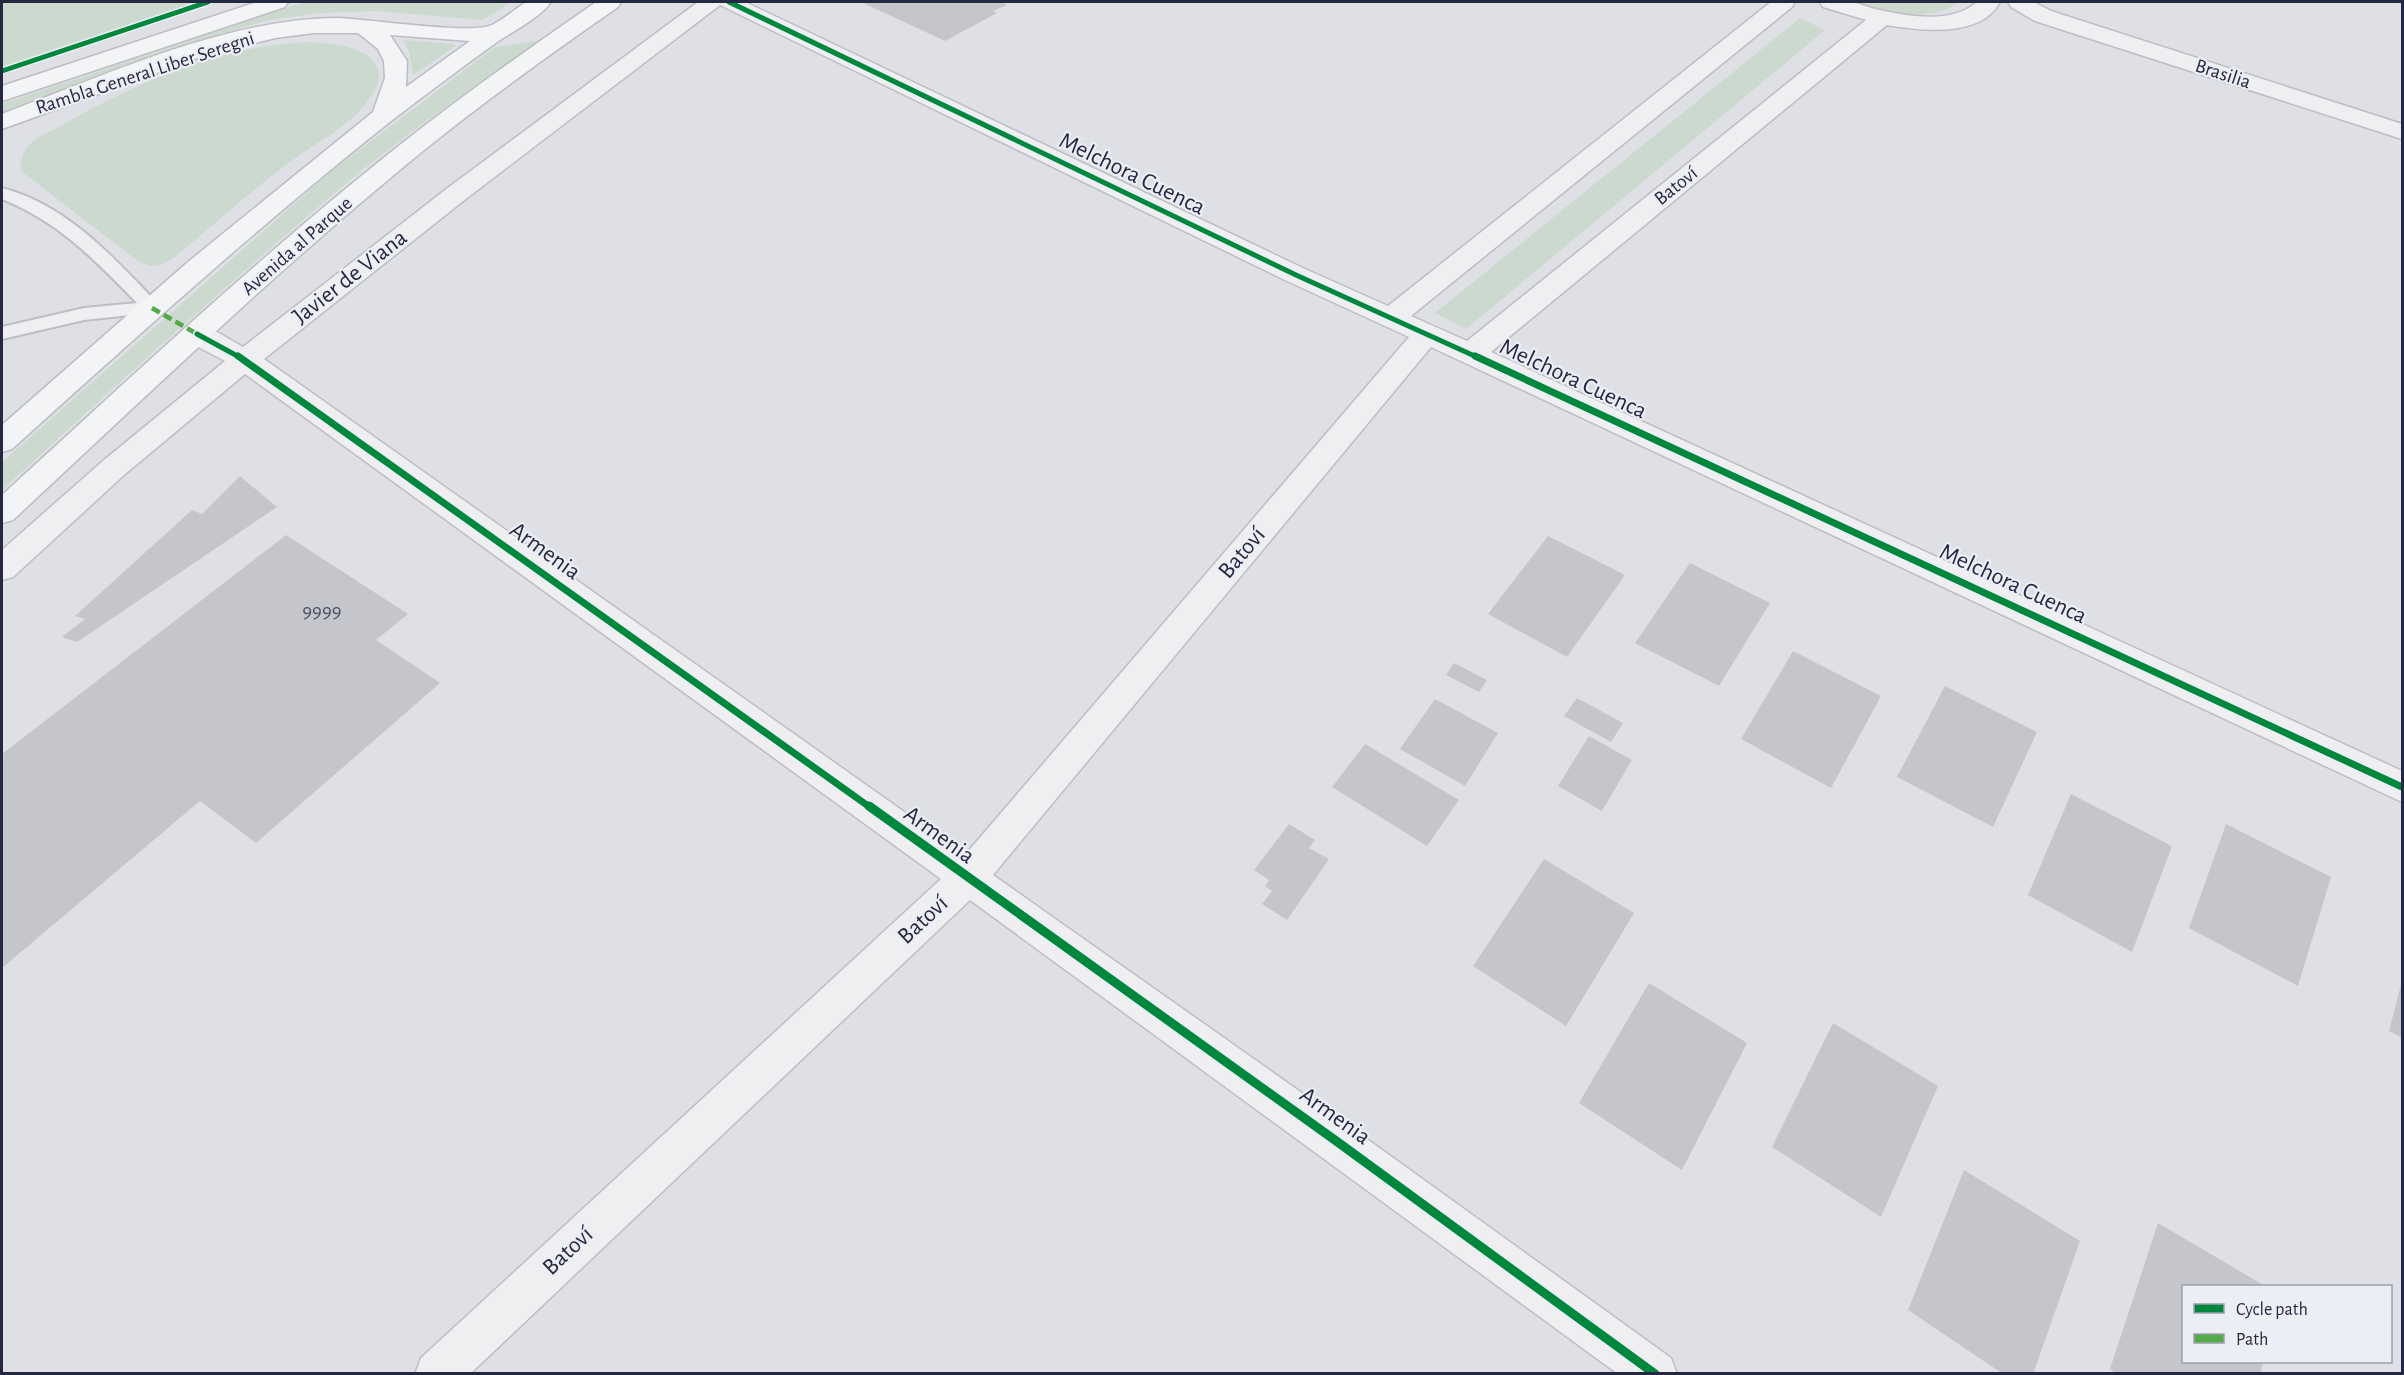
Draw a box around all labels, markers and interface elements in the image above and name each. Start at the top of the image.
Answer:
street label: Rambla General Liber Seregni [33,28,257,118]
street label: Brasilia [2193,56,2253,92]
street label: Melchora Cuenca [1055,128,1209,220]
street label: Batoví [1651,163,1701,209]
street label: Avenida al Parque [238,193,356,299]
street label: Javier de Viana [288,225,412,329]
street label: Melchora Cuenca [1496,334,1650,424]
street label: Armenia [505,518,585,584]
street label: Batoví [1214,523,1270,583]
street label: Melchora Cuenca [1936,539,2090,629]
house number: 9999 [302,600,342,621]
street label: Armenia [899,802,979,868]
street label: Batoví [893,891,953,949]
street label: Armenia [1295,1083,1375,1149]
street label: Batoví [538,1222,598,1280]
legend [2182,1285,2392,1363]
text: Cycle path [2236,1301,2308,1319]
text: Path [2236,1331,2268,1349]

